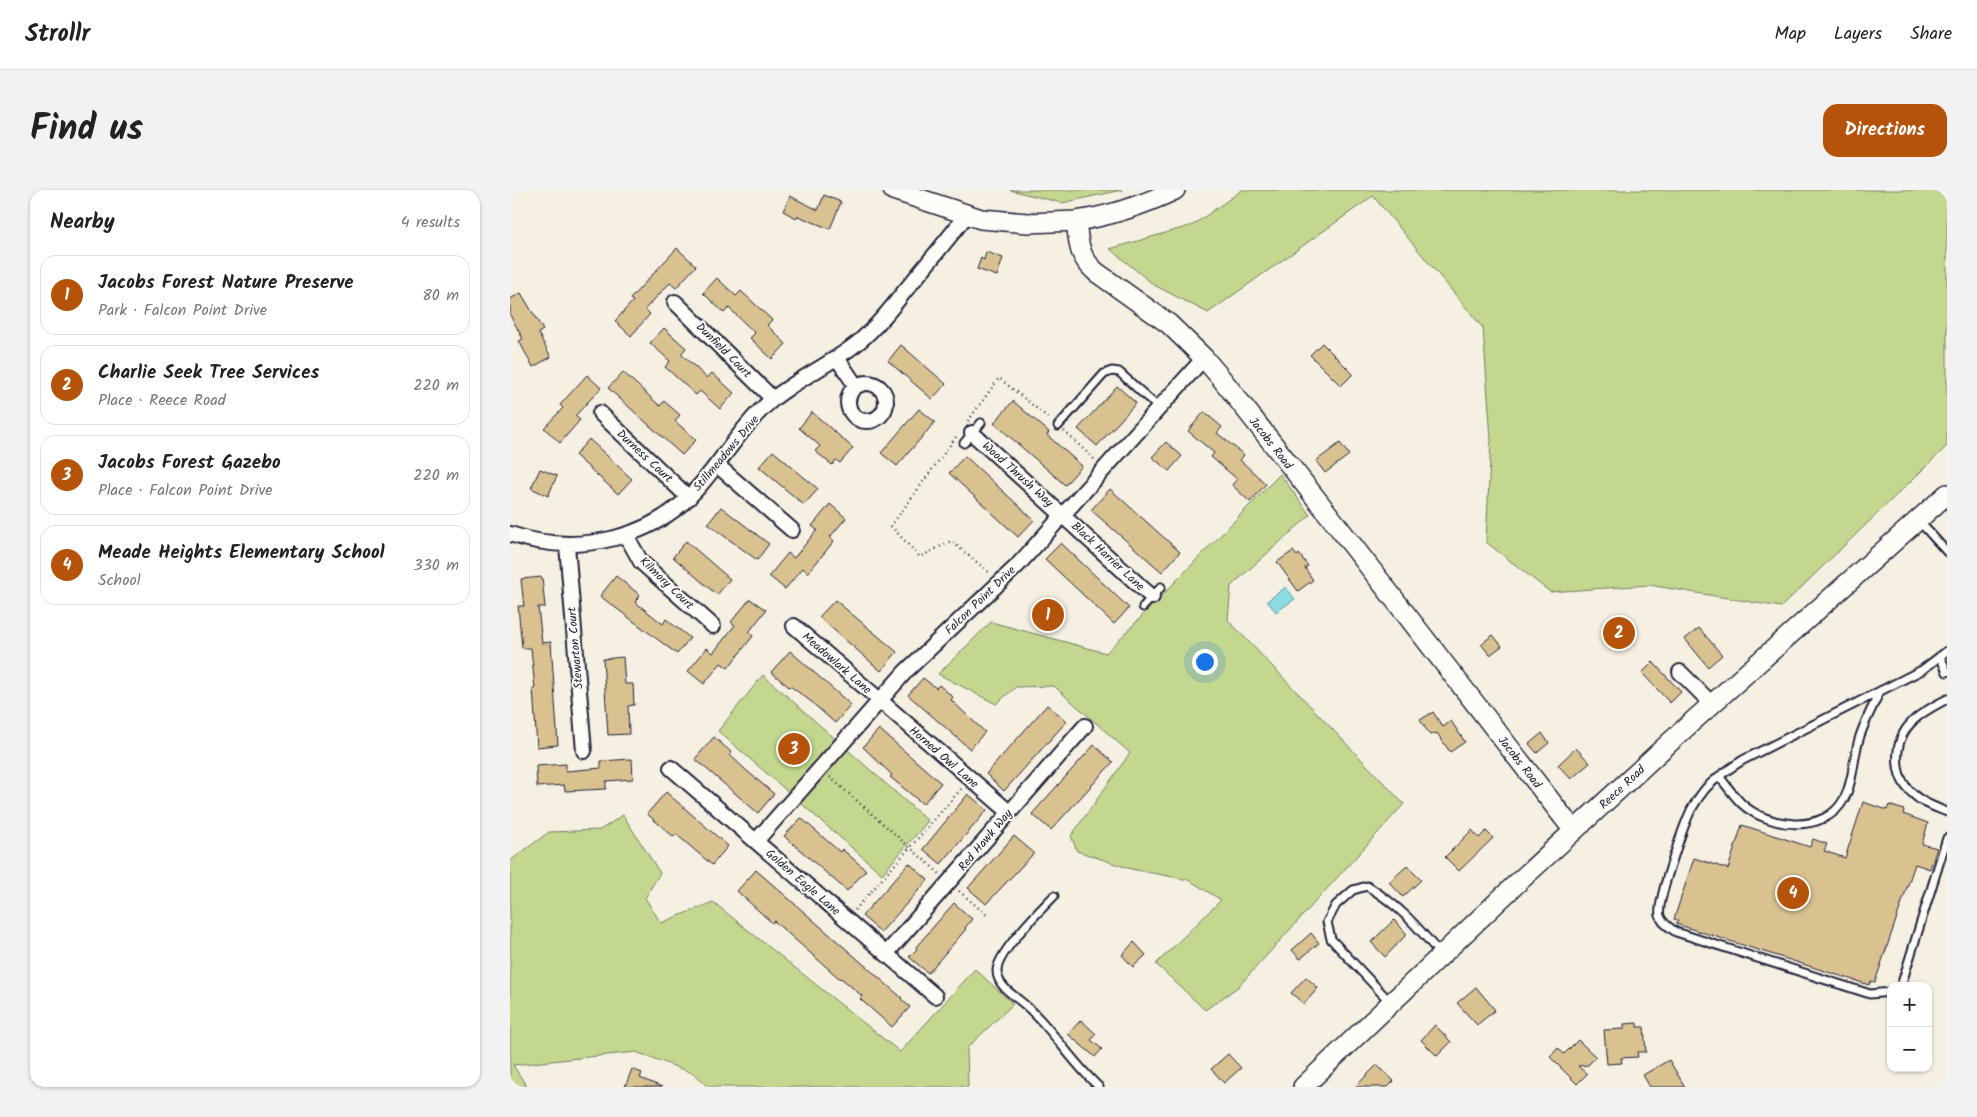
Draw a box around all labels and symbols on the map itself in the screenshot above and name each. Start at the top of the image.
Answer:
street label: Dunfield Court [691,318,756,383]
street label: Stillmeadows Drive [689,410,765,496]
street label: Jacobs Road [1244,413,1298,474]
street label: Durness Court [612,425,677,488]
street label: Wood Thrush Way [978,437,1058,512]
street label: Black Harrier Lane [1067,517,1149,596]
street label: Kilmory Court [635,552,698,615]
street label: Falcon Point Drive [940,561,1021,639]
pin: 1 [1032,596,1064,634]
street label: Stewarton Court [562,606,589,690]
pin: 2 [1603,614,1635,652]
street label: Meadowlark Lane [798,628,876,699]
your location [1192,649,1218,675]
street label: Horned Owl Lane [905,722,983,794]
pin: 3 [778,730,810,768]
street label: Jacobs Road [1493,732,1547,793]
street label: Reece Road [1595,760,1651,814]
street label: Red Hawk Way [954,805,1017,876]
street label: Golden Eagle Lane [761,844,845,921]
pin: 4 [1777,874,1809,912]

